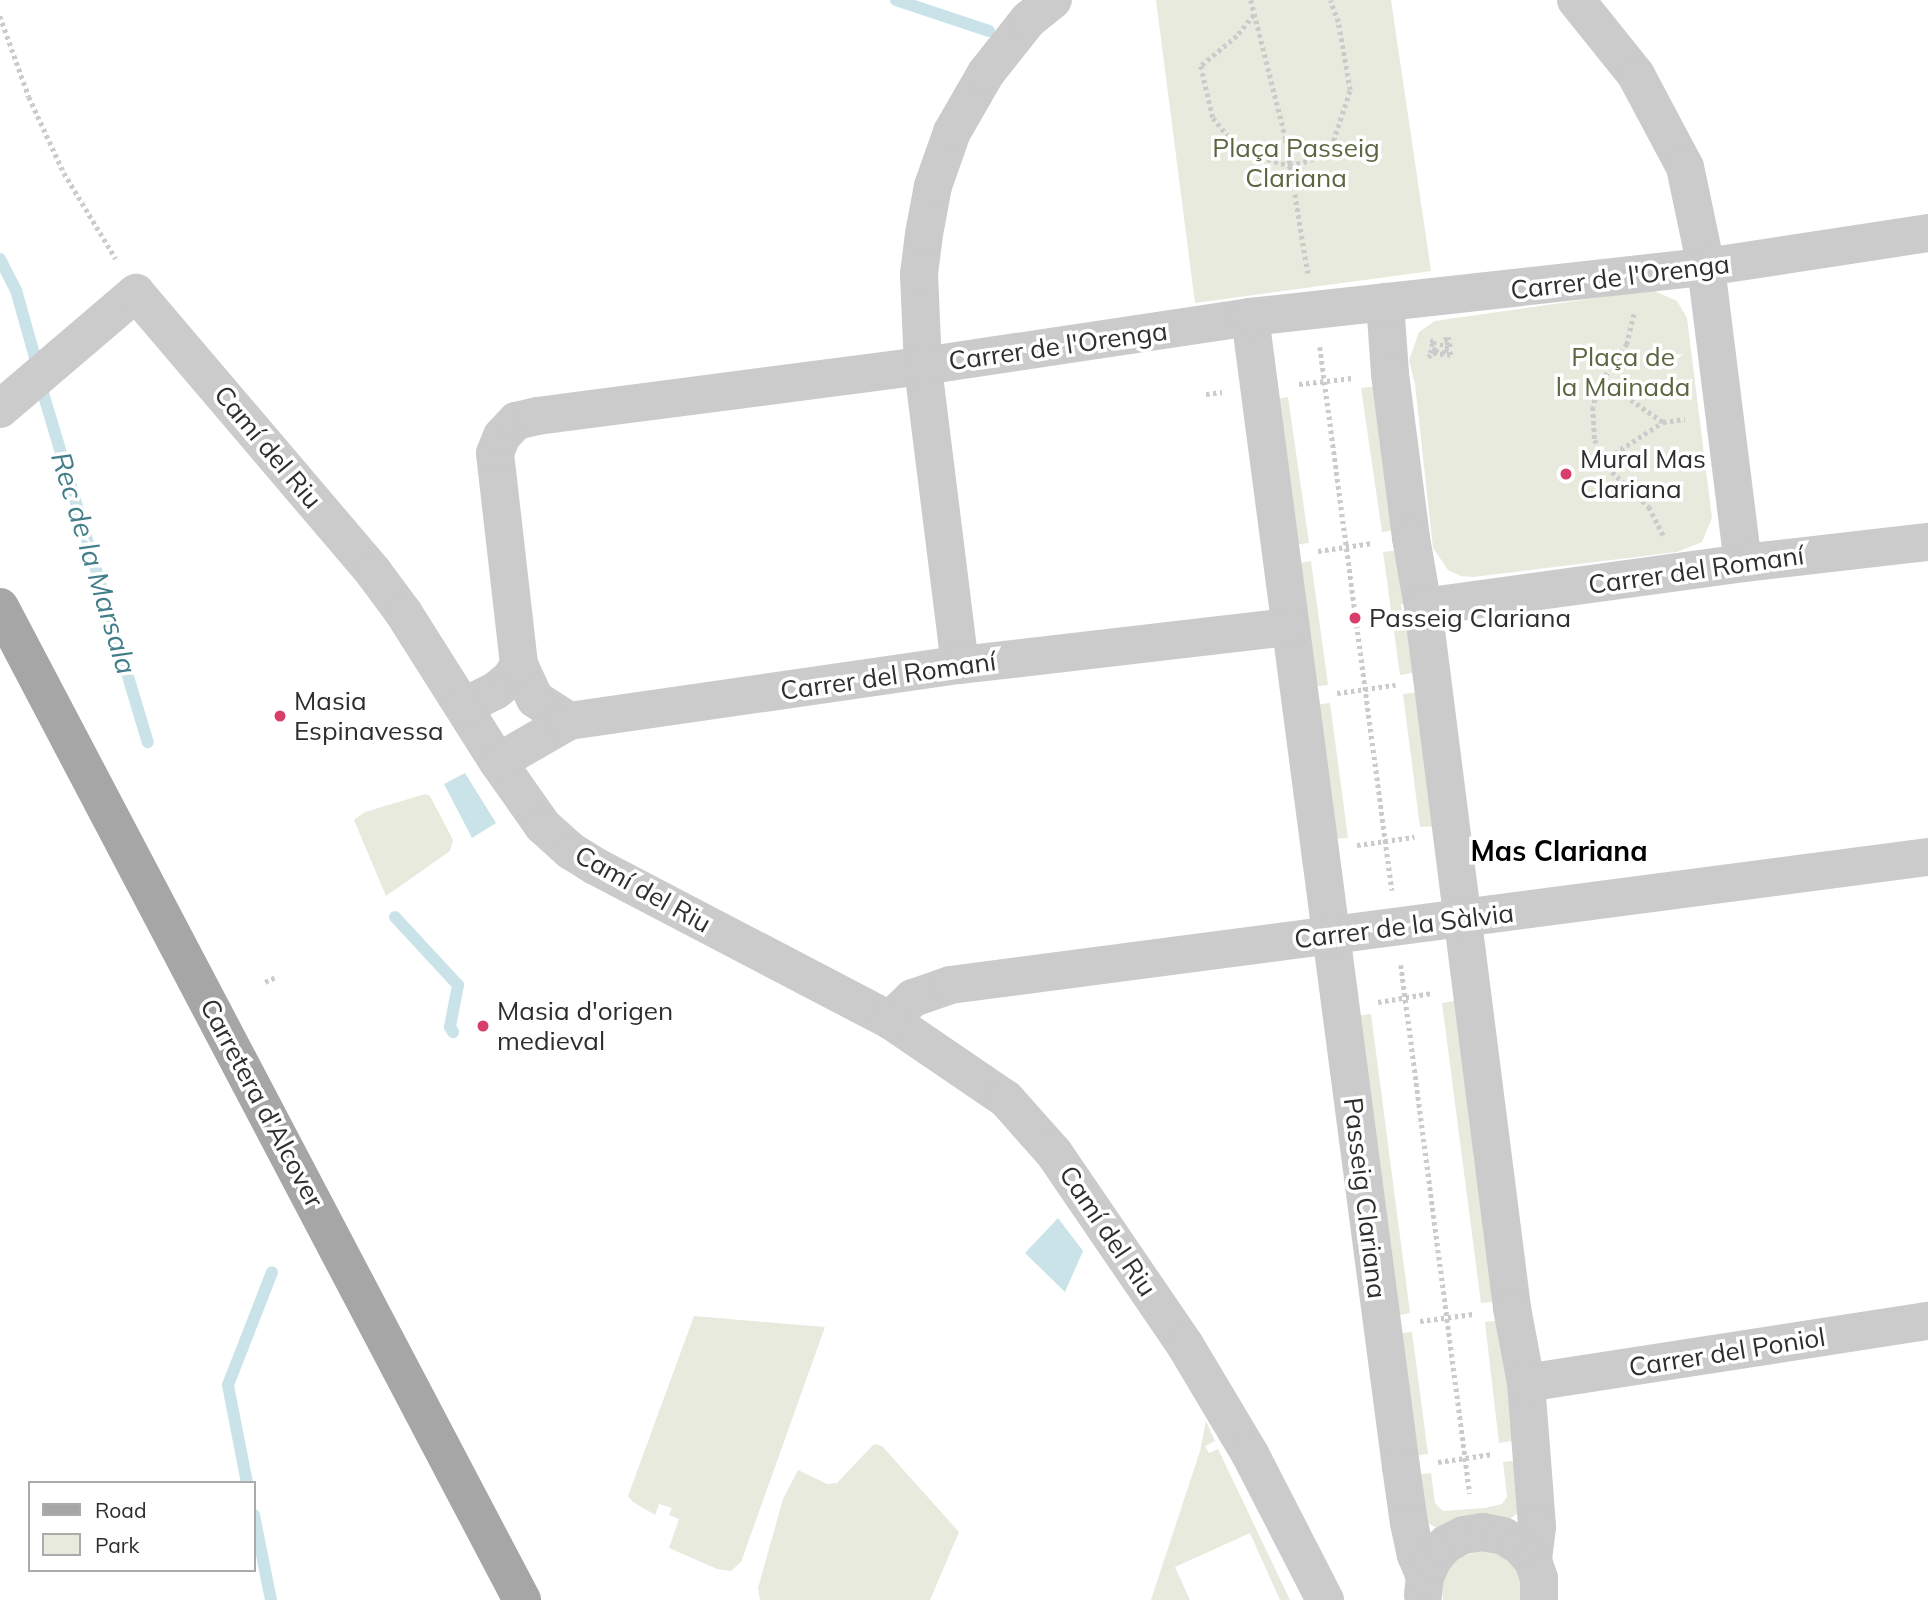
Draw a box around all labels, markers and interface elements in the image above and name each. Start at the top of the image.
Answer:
park label: Plaça Passeig Clariana [1212,132,1380,194]
street label: Carrer de l'Orenga [1509,248,1731,306]
street label: Carrer de l'Orenga [947,315,1169,377]
park label: Plaça de la Mainada [1556,341,1690,402]
street label: Camí del Riu [208,379,328,515]
place label: Mural Mas Clariana [1580,443,1706,504]
water label: Rec de la Marsala [44,448,144,678]
marker: Mural Mas Clariana [1558,466,1574,482]
street label: Carrer del Romaní [1586,539,1806,601]
place label: Passeig Clariana [1369,602,1571,634]
marker: Passeig Clariana [1347,610,1363,626]
street label: Carrer del Romaní [778,645,998,707]
place label: Masia Espinavessa [294,685,444,746]
marker: Masia Espinavessa [272,708,288,724]
district label: Mas Clariana [1470,834,1648,868]
street label: Camí del Riu [570,839,716,939]
street label: Carrer de la Sàlvia [1293,897,1515,955]
street label: Carretera d'Alcover [194,993,330,1213]
place label: Masia d'origen medieval [497,995,673,1056]
marker: Masia d'origen medieval [475,1018,491,1034]
street label: Passeig Clariana [1337,1096,1393,1300]
street label: Camí del Riu [1053,1160,1163,1302]
street label: Carrer del Poniol [1627,1321,1827,1383]
legend [28,1481,256,1572]
text: Road [95,1497,146,1523]
text: Park [95,1532,139,1558]

